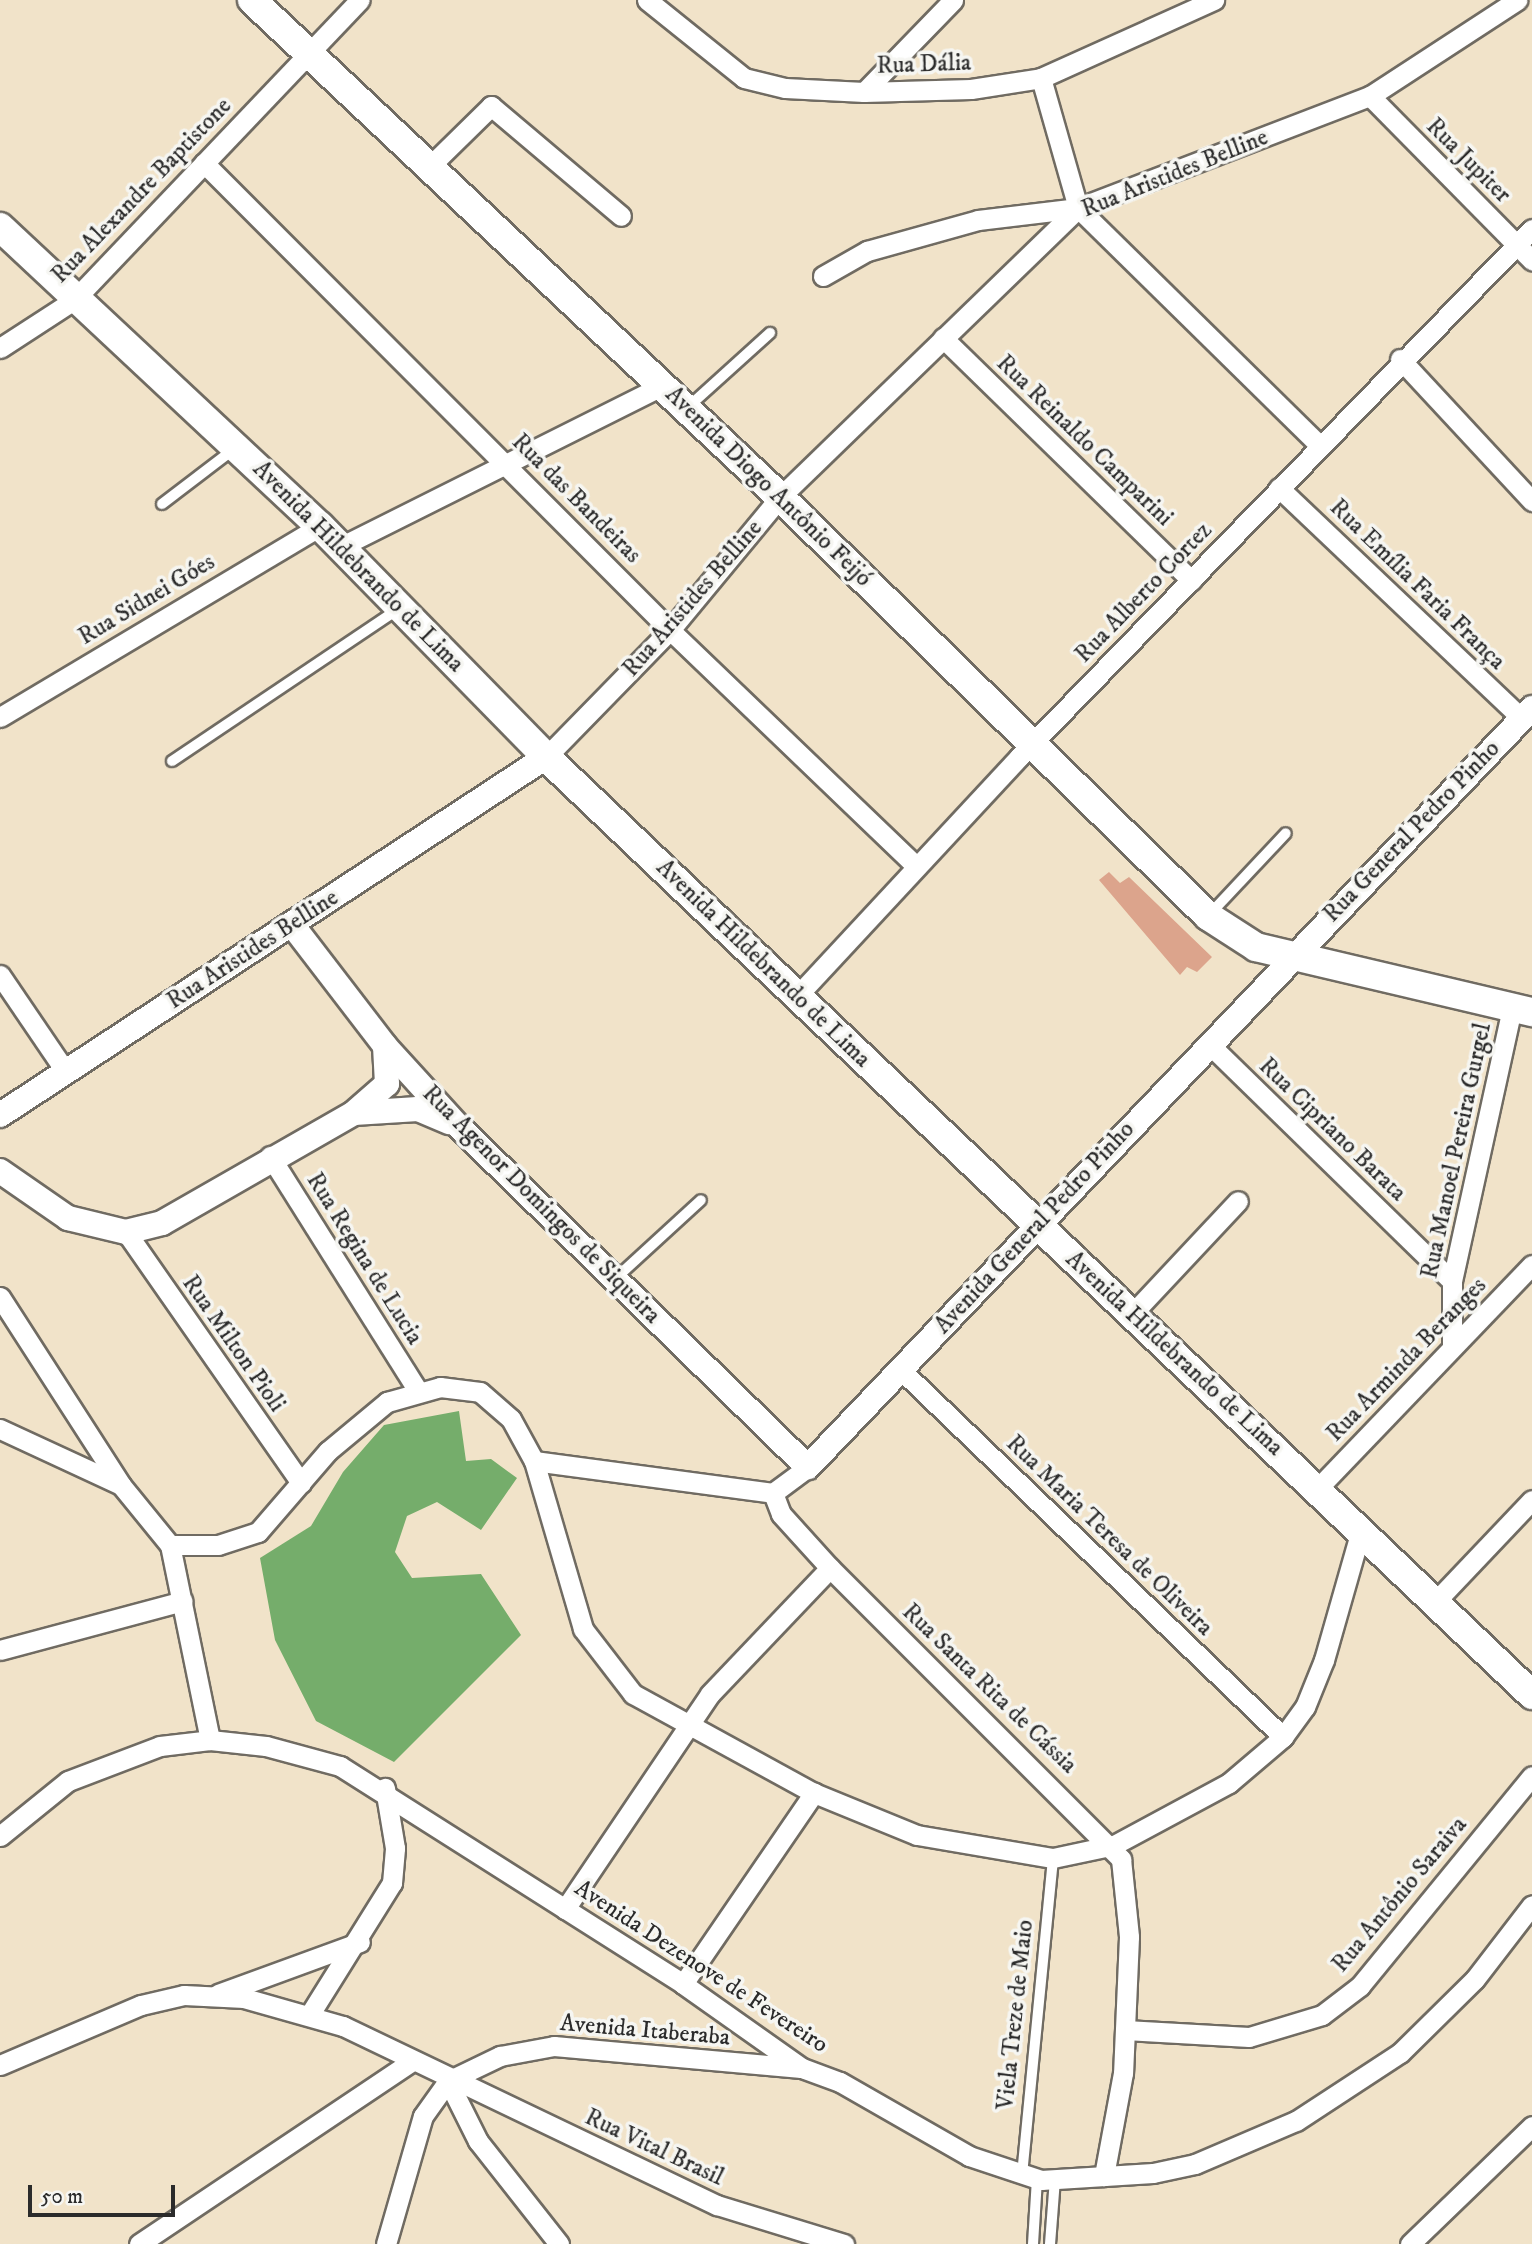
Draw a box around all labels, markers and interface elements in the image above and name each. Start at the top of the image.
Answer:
street label: Rua Dália [876,49,972,81]
street label: Rua Alexandre Baptistone [46,92,238,290]
street label: Rua Jupiter [1420,113,1516,209]
street label: Rua Aristides Belline [1078,123,1272,225]
street label: Rua Reinaldo Camparini [990,349,1178,533]
street label: Avenida Diogo Antônio Feijó [659,381,877,593]
street label: Rua das Bandeiras [505,428,647,570]
street label: Avenida Hildebrando de Lima [246,455,470,679]
street label: Rua Emília Faria França [1323,494,1511,676]
street label: Rua Aristides Belline [617,515,769,683]
street label: Rua Alberto Cortez [1070,517,1218,669]
street label: Rua Sidnei Góes [74,548,220,652]
street label: Rua General Pedro Pinho [1318,735,1506,929]
street label: Avenida Hildebrando de Lima [650,854,876,1074]
street label: Rua Aristides Belline [162,884,344,1016]
street label: Rua Manoel Pereira Gurgel [1416,1021,1498,1281]
street label: Rua Cipriano Barata [1252,1052,1412,1208]
street label: Rua Agenor Domingos de Siqueira [416,1080,666,1330]
street label: Avenida General Pedro Pinho [929,1116,1141,1340]
street label: Rua Regina de Lucia [300,1168,428,1350]
street label: Avenida Hildebrando de Lima [1059,1246,1289,1462]
street label: Rua Milton Pioli [175,1270,291,1418]
street label: Rua Arminda Beranges [1321,1272,1493,1448]
street label: Rua Maria Teresa de Oliveira [1000,1430,1218,1642]
street label: Rua Santa Rita de Cássia [896,1598,1082,1780]
street label: Rua Antônio Saraiva [1327,1811,1473,1979]
street label: Avenida Dezenove de Fevereiro [569,1874,833,2060]
street label: Viela Treze de Maio [992,1919,1040,2111]
street label: Avenida Itaberaba [559,2009,731,2053]
street label: Rua Vital Brasil [580,2103,728,2193]
scale bar [32,2170,178,2214]
text: 50 m [41,2184,83,2210]

